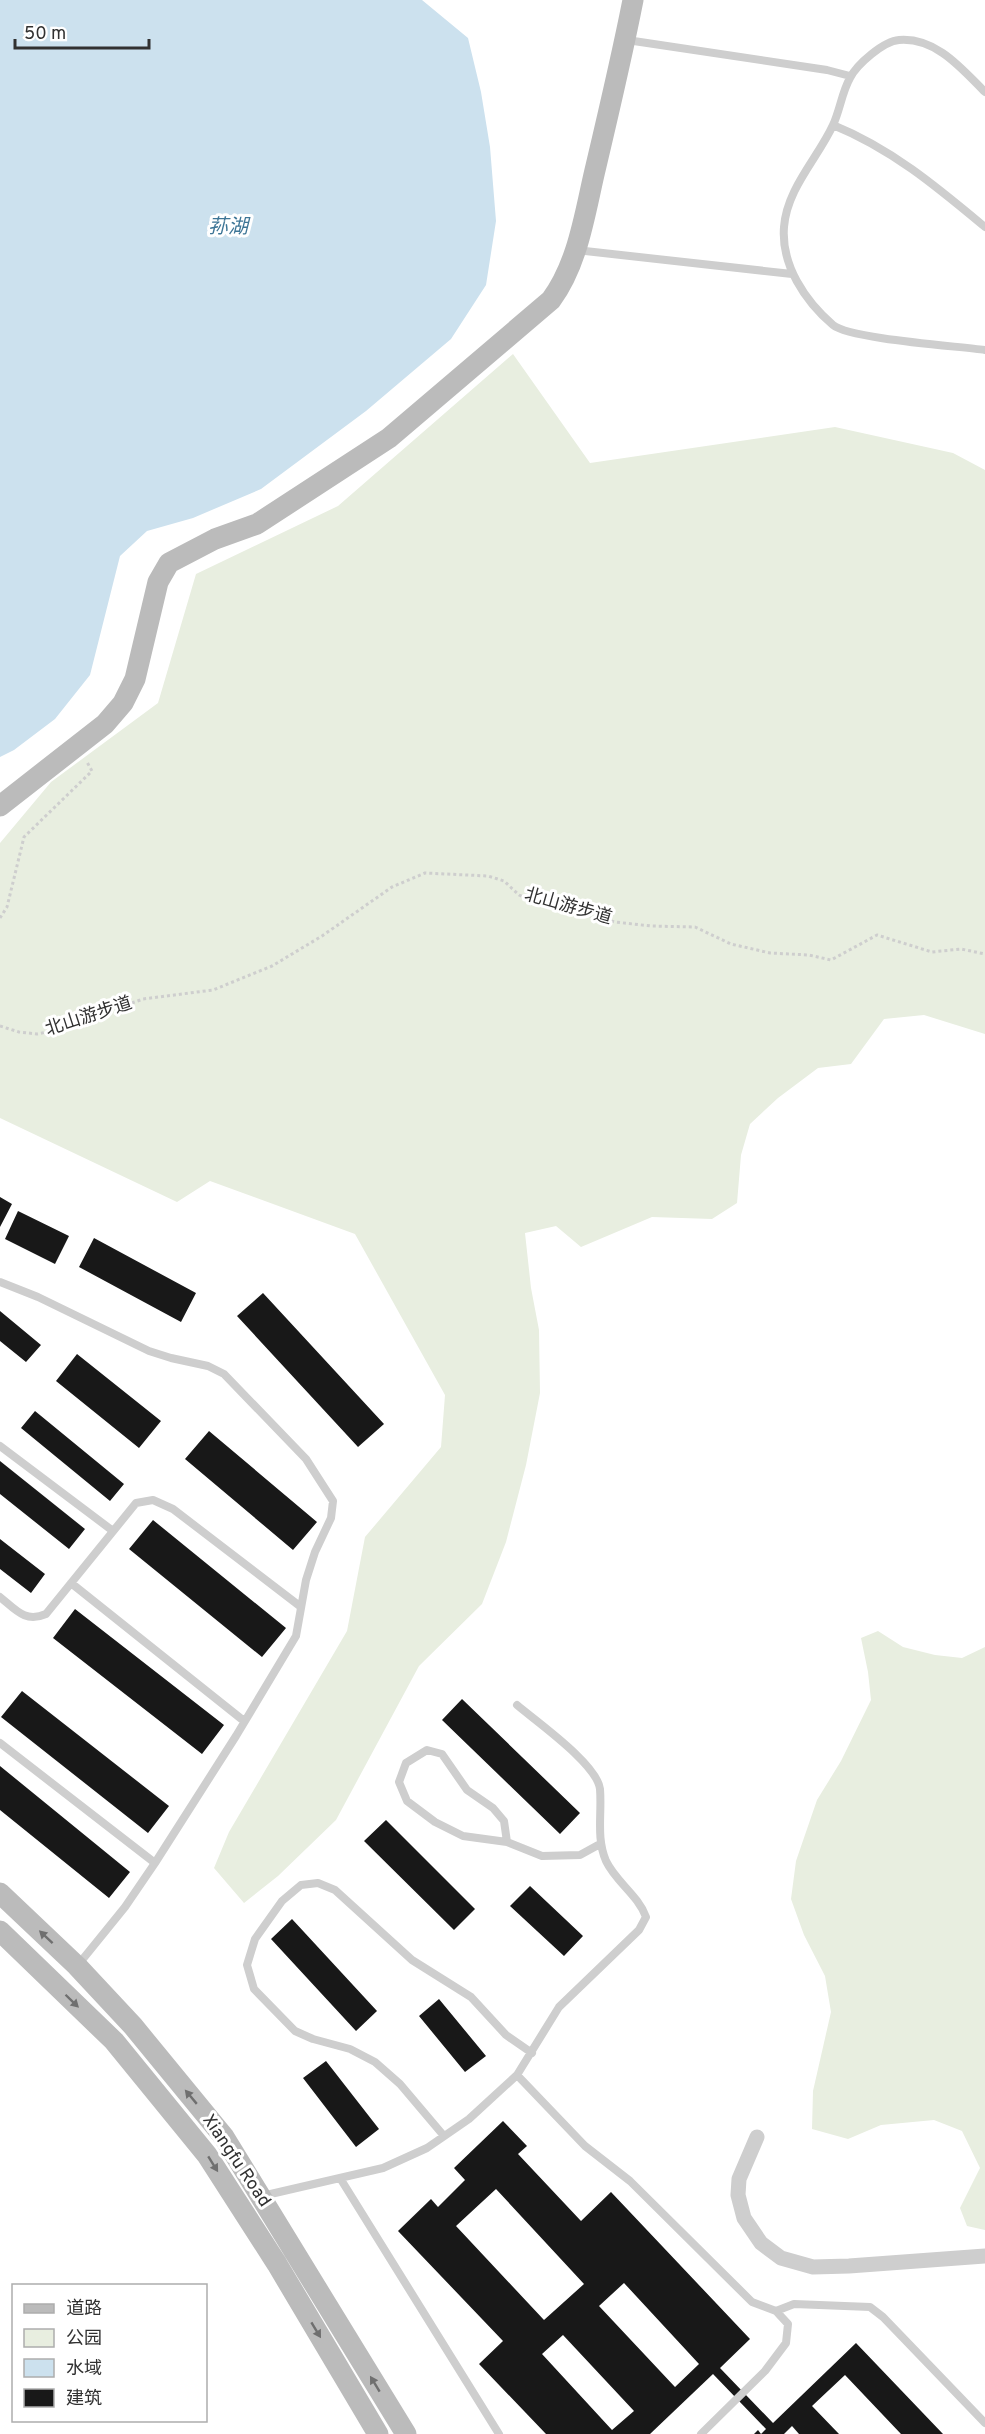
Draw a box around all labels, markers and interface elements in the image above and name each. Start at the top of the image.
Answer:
scale bar [15,12,148,50]
text: 50 m [24,23,66,46]
water label: 荪湖 [208,215,251,241]
street label: 北山游步道 [522,884,614,930]
street label: 北山游步道 [43,992,135,1042]
one-way arrow [39,1930,53,1944]
one-way arrow [65,1993,79,2007]
one-way arrow [185,2089,197,2104]
street label: Xiangfu Road [197,2110,275,2212]
one-way arrow [208,2156,219,2172]
legend [12,2284,207,2422]
text: 道路 [66,2298,102,2321]
one-way arrow [310,2322,321,2338]
text: 公园 [66,2328,102,2351]
text: 水域 [66,2358,102,2381]
one-way arrow [370,2376,381,2392]
text: 建筑 [66,2388,102,2411]

